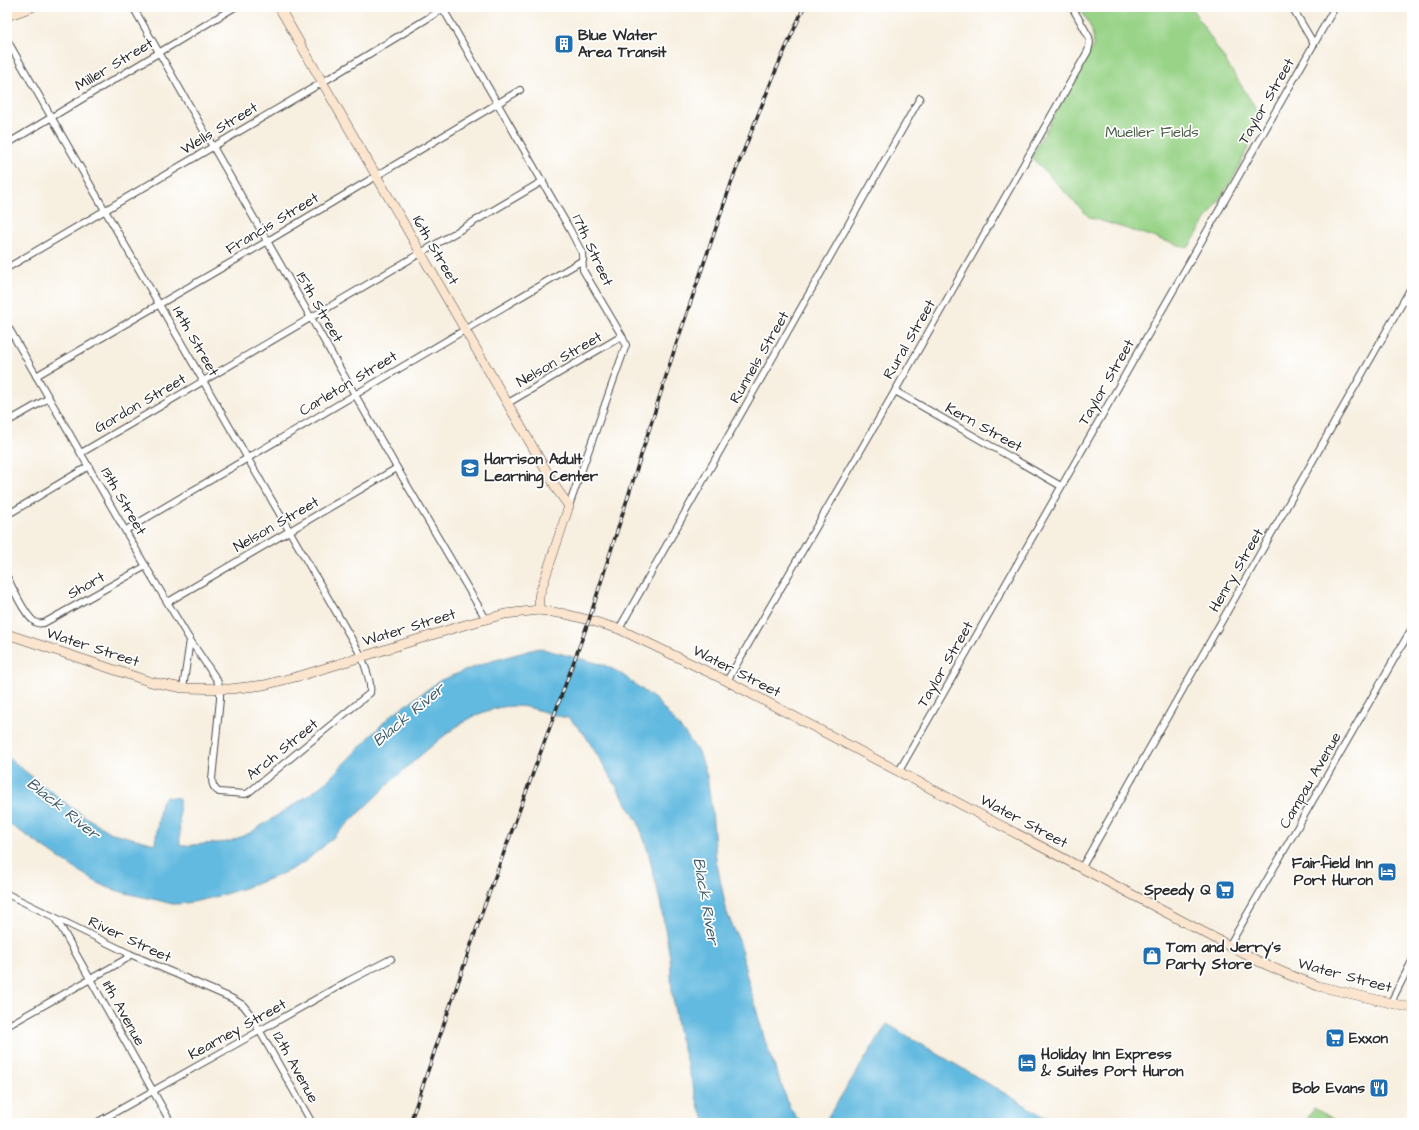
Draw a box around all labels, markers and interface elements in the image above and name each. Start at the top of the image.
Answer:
place label: Blue Water Area Transit [578,25,667,63]
street label: Miller Street [71,33,157,96]
building icon: Blue Water Area Transit [553,33,575,55]
street label: Taylor Street [1233,54,1301,149]
street label: Wells Street [177,97,262,160]
park label: Mueller Fields [1105,122,1199,143]
street label: Francis Street [222,187,323,260]
street label: 17th Street [567,211,618,290]
street label: 16th Street [407,212,464,289]
street label: 15th Street [291,268,348,346]
street label: Rural Street [878,296,941,383]
street label: 14th Street [167,302,224,380]
street label: Runnels Street [724,307,794,407]
street label: Nelson Street [513,326,606,392]
street label: Taylor Street [1073,335,1141,430]
street label: Carleton Street [295,346,401,421]
street label: Gordon Street [90,369,190,438]
street label: Kern Street [941,398,1026,457]
place label: Harrison Adult Learning Center [484,449,599,489]
school or university icon: Harrison Adult Learning Center [459,457,481,479]
street label: 13th Street [96,463,151,539]
street label: Nelson Street [230,491,323,557]
street label: Henry Street [1204,525,1270,616]
street label: Short [64,567,109,604]
street label: Water Street [360,603,458,652]
street label: Taylor Street [912,617,980,712]
street label: Water Street [44,623,142,672]
street label: Water Street [689,640,785,703]
water label: Black River [368,677,451,751]
street label: Arch Street [242,714,323,785]
street label: Campau Avenue [1274,728,1347,832]
water label: Black River [22,773,106,846]
street label: Water Street [976,790,1071,853]
place label: Fairfield Inn Port Huron [1292,853,1373,891]
water label: Black River [688,856,725,949]
hotel icon: Fairfield Inn Port Huron [1376,861,1398,883]
supermarket icon: Speedy Q [1214,879,1236,901]
place label: Speedy Q [1143,880,1211,902]
street label: River Street [85,911,175,968]
place label: Tom and Jerry's Party Store [1165,937,1282,976]
shop icon: Tom and Jerry's Party Store [1141,945,1163,967]
street label: Water Street [1296,953,1394,998]
street label: 11th Avenue [97,977,150,1050]
street label: Kearney Street [184,994,291,1066]
supermarket icon: Exxon [1324,1027,1346,1049]
street label: 12th Avenue [267,1028,324,1107]
place label: Exxon [1349,1028,1388,1049]
place label: Holiday Inn Express & Suites Port Huron [1040,1044,1184,1082]
hotel icon: Holiday Inn Express & Suites Port Huron [1016,1052,1038,1074]
restaurant icon: Bob Evans [1368,1077,1390,1099]
place label: Bob Evans [1292,1078,1365,1099]

